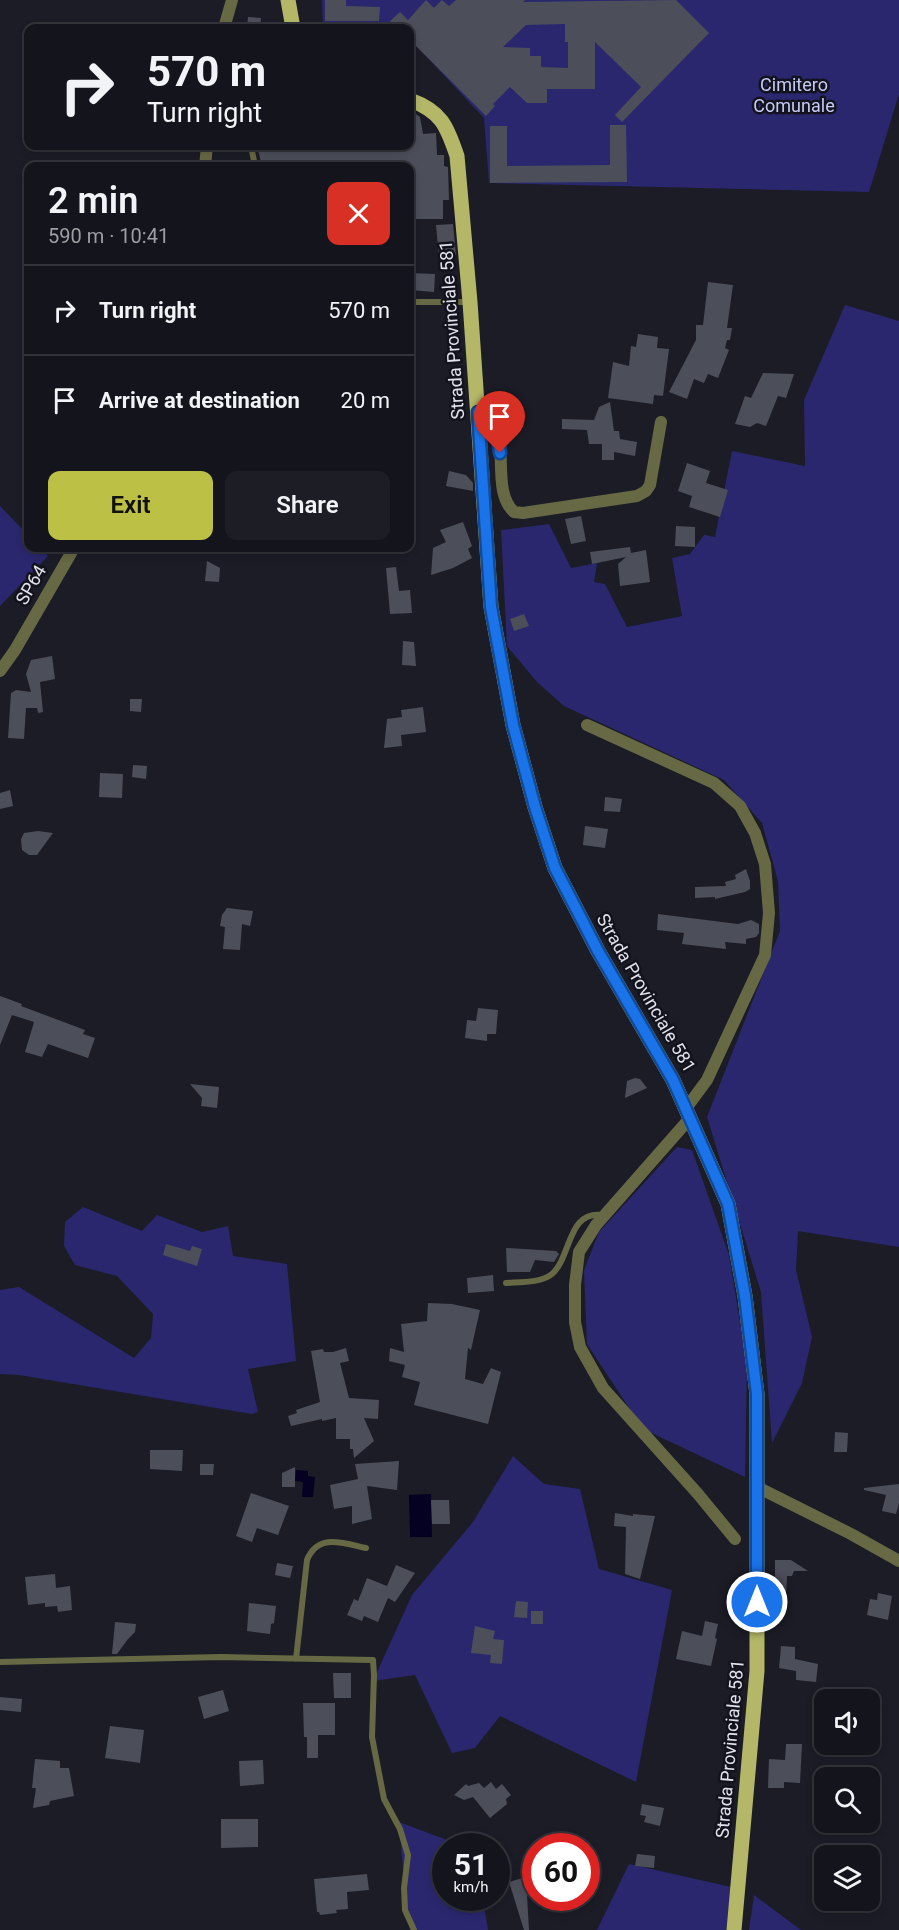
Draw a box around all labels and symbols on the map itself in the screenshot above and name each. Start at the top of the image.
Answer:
park label: Cimitero Comunale [753,74,835,116]
street label: Strada Provinciale 581 [435,240,468,420]
pin [474,391,525,453]
street label: SP64 [11,561,50,608]
street label: Strada Provinciale 581 [593,910,700,1076]
position arrow [725,1570,789,1634]
street label: Strada Provinciale 581 [711,1659,748,1839]
speed limit sign: 60 [522,1833,600,1911]

